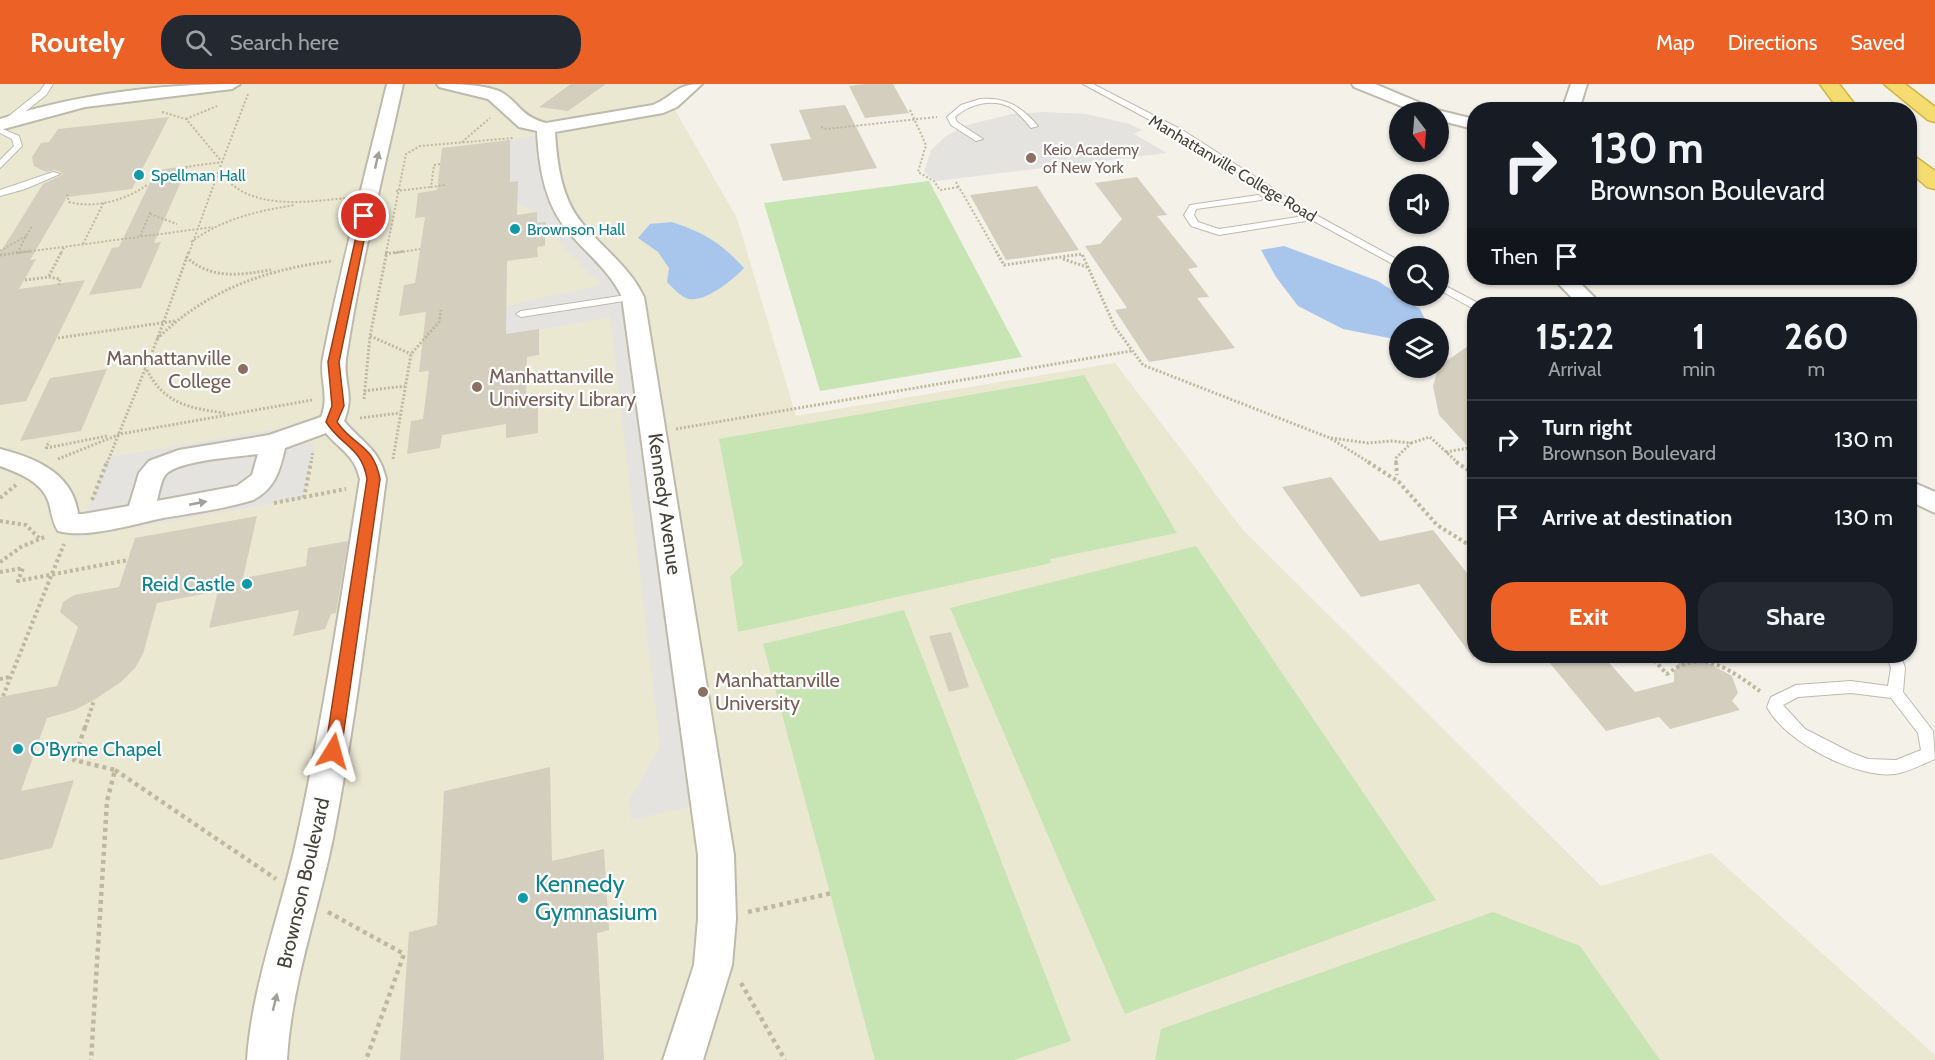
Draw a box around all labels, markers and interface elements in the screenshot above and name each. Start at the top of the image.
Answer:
search box [161,15,581,69]
text: Routely [30,25,125,59]
icon: search [182,26,215,59]
text: Search here [230,29,339,56]
text: Map [1656,30,1695,55]
text: Directions [1728,30,1817,55]
text: Saved [1850,30,1905,55]
north arrow [1389,102,1449,162]
map controls [1389,102,1449,378]
street label: Manhattanville College Road [1146,111,1320,226]
text: 130 m [1590,122,1704,174]
icon: right [1491,126,1569,204]
place label: Keio Academy of New York [1043,140,1139,177]
one-way arrow [372,151,382,169]
marker: Keio Academy of New York [1024,151,1038,165]
place label: Spellman Hall [151,166,246,185]
marker: Spellman Hall [132,168,146,182]
button: sound [1389,174,1449,234]
text: Brownson Boulevard [1590,174,1825,207]
pin [338,190,389,241]
icon: arrive [347,199,380,232]
place label: Brownson Hall [527,220,625,239]
marker: Brownson Hall [508,222,522,236]
icon: arrive [1550,240,1583,273]
text: Then [1491,243,1538,270]
button: search [1389,246,1449,306]
text: 15:22 [1535,314,1614,358]
text: 1 [1692,314,1706,358]
text: 260 [1784,314,1849,358]
button: layers [1389,318,1449,378]
place label: Manhattanville College [106,346,231,393]
text: Arrival [1548,357,1601,381]
text: min [1683,357,1715,381]
text: m [1807,357,1825,381]
marker: Manhattanville College [236,362,250,376]
place label: Manhattanville University Library [489,364,636,411]
marker: Manhattanville University Library [470,380,484,394]
text: Turn right [1542,414,1632,441]
icon: right [1491,423,1524,456]
text: 130 m [1834,426,1893,453]
street label: Kennedy Avenue [643,432,687,576]
text: Brownson Boulevard [1542,441,1716,465]
one-way arrow [188,498,207,507]
icon: arrive [1491,501,1524,534]
text: Arrive at destination [1542,504,1732,531]
text: 130 m [1834,504,1893,531]
place label: Reid Castle [141,572,235,596]
marker: Reid Castle [240,577,254,591]
button: Exit [1491,582,1686,651]
button: Share [1698,582,1893,651]
place label: Manhattanville University [715,668,840,715]
marker: Manhattanville University [696,685,710,699]
position arrow [301,719,365,783]
place label: O'Byrne Chapel [30,737,162,761]
marker: O'Byrne Chapel [11,742,25,756]
street label: Brownson Boulevard [272,795,334,971]
place label: Kennedy Gymnasium [535,869,658,926]
marker: Kennedy Gymnasium [516,891,530,905]
one-way arrow [270,993,280,1011]

